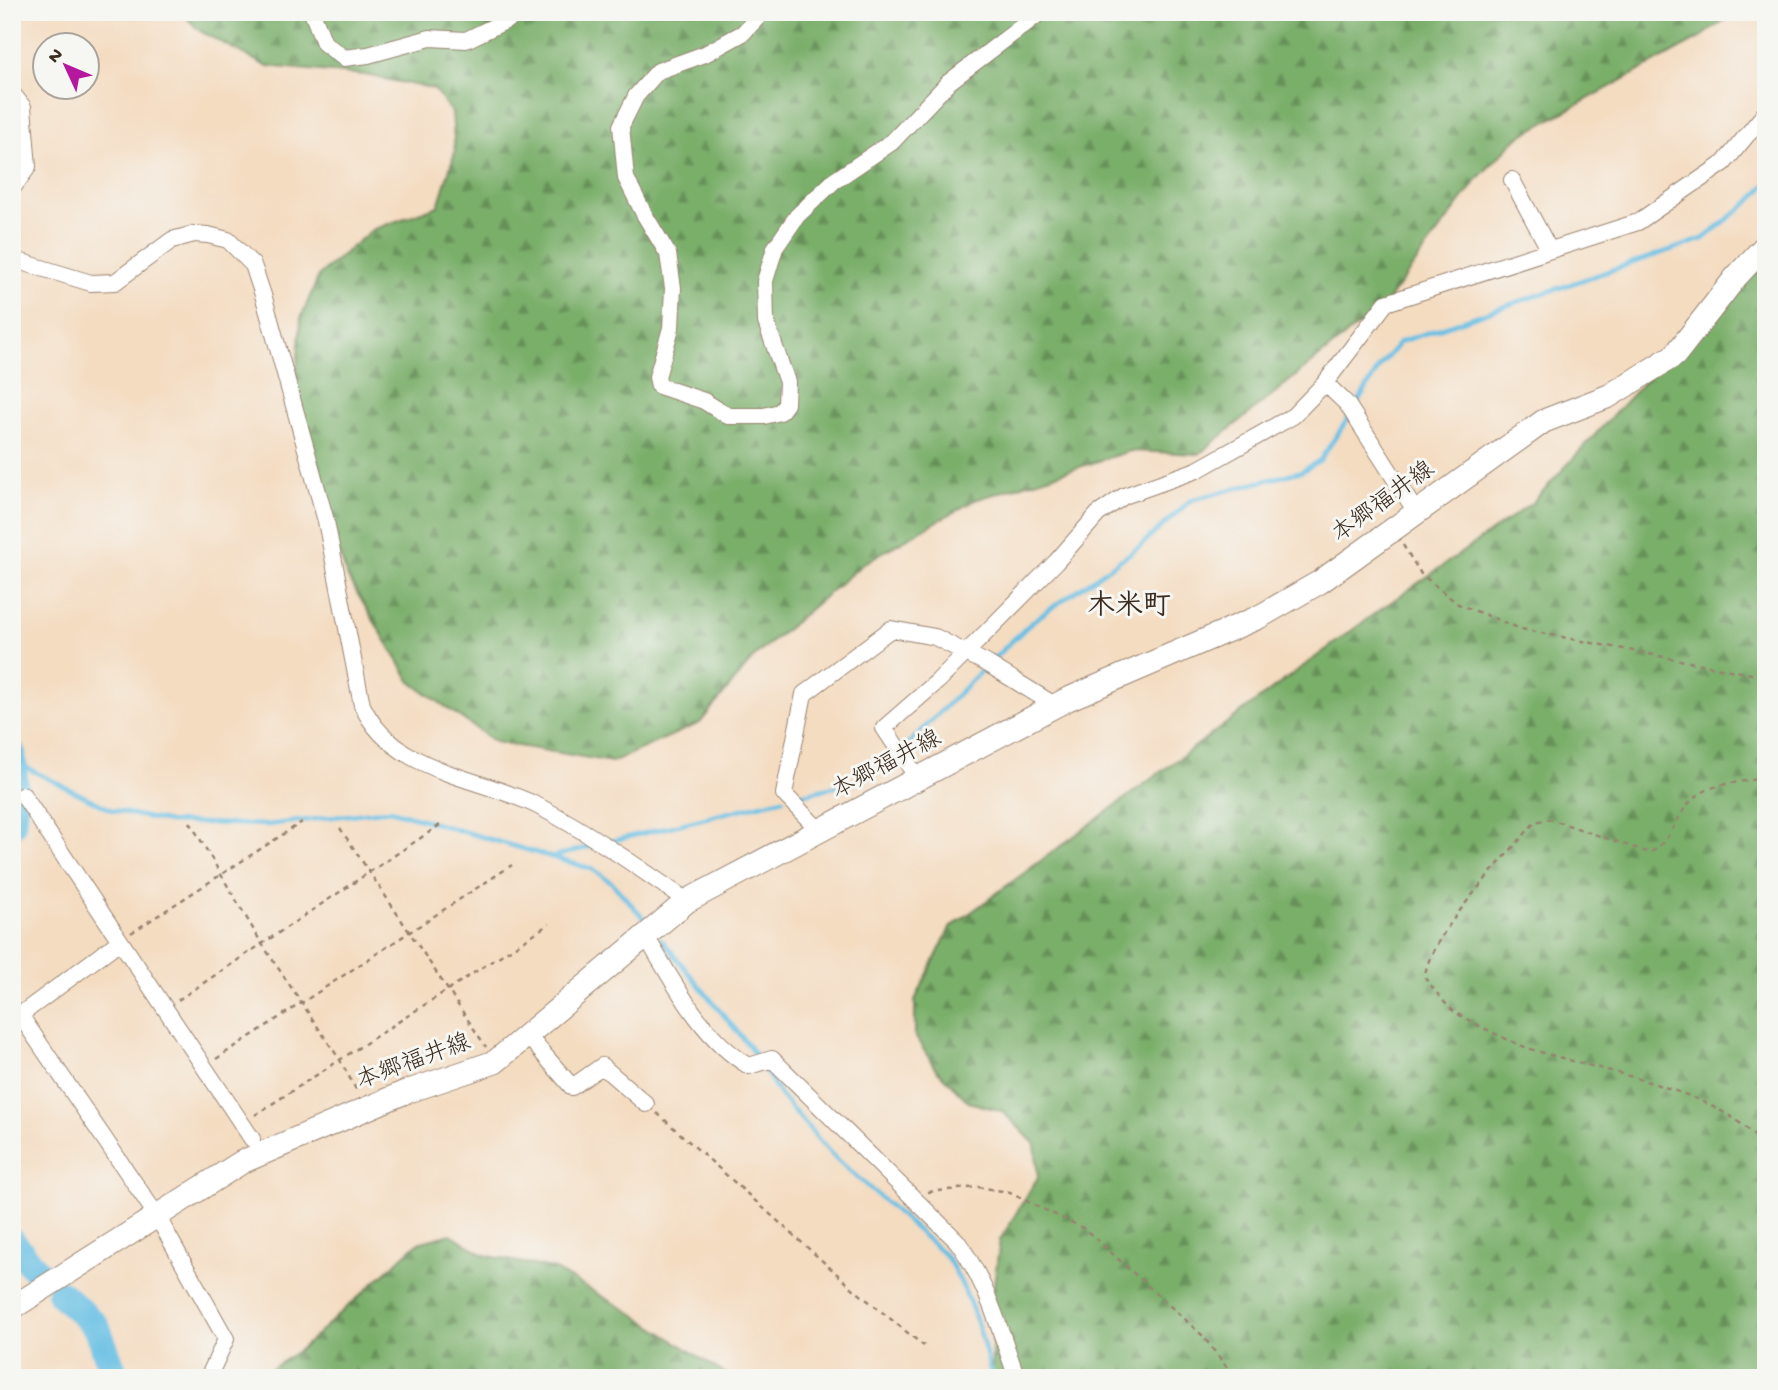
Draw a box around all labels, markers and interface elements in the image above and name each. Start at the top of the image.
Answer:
north arrow [32,32,102,102]
text: N [44,44,69,69]
street label: 本郷福井線 [1326,455,1441,550]
district label: 木米町 [1087,589,1171,624]
street label: 本郷福井線 [827,724,947,807]
street label: 本郷福井線 [352,1028,475,1097]

